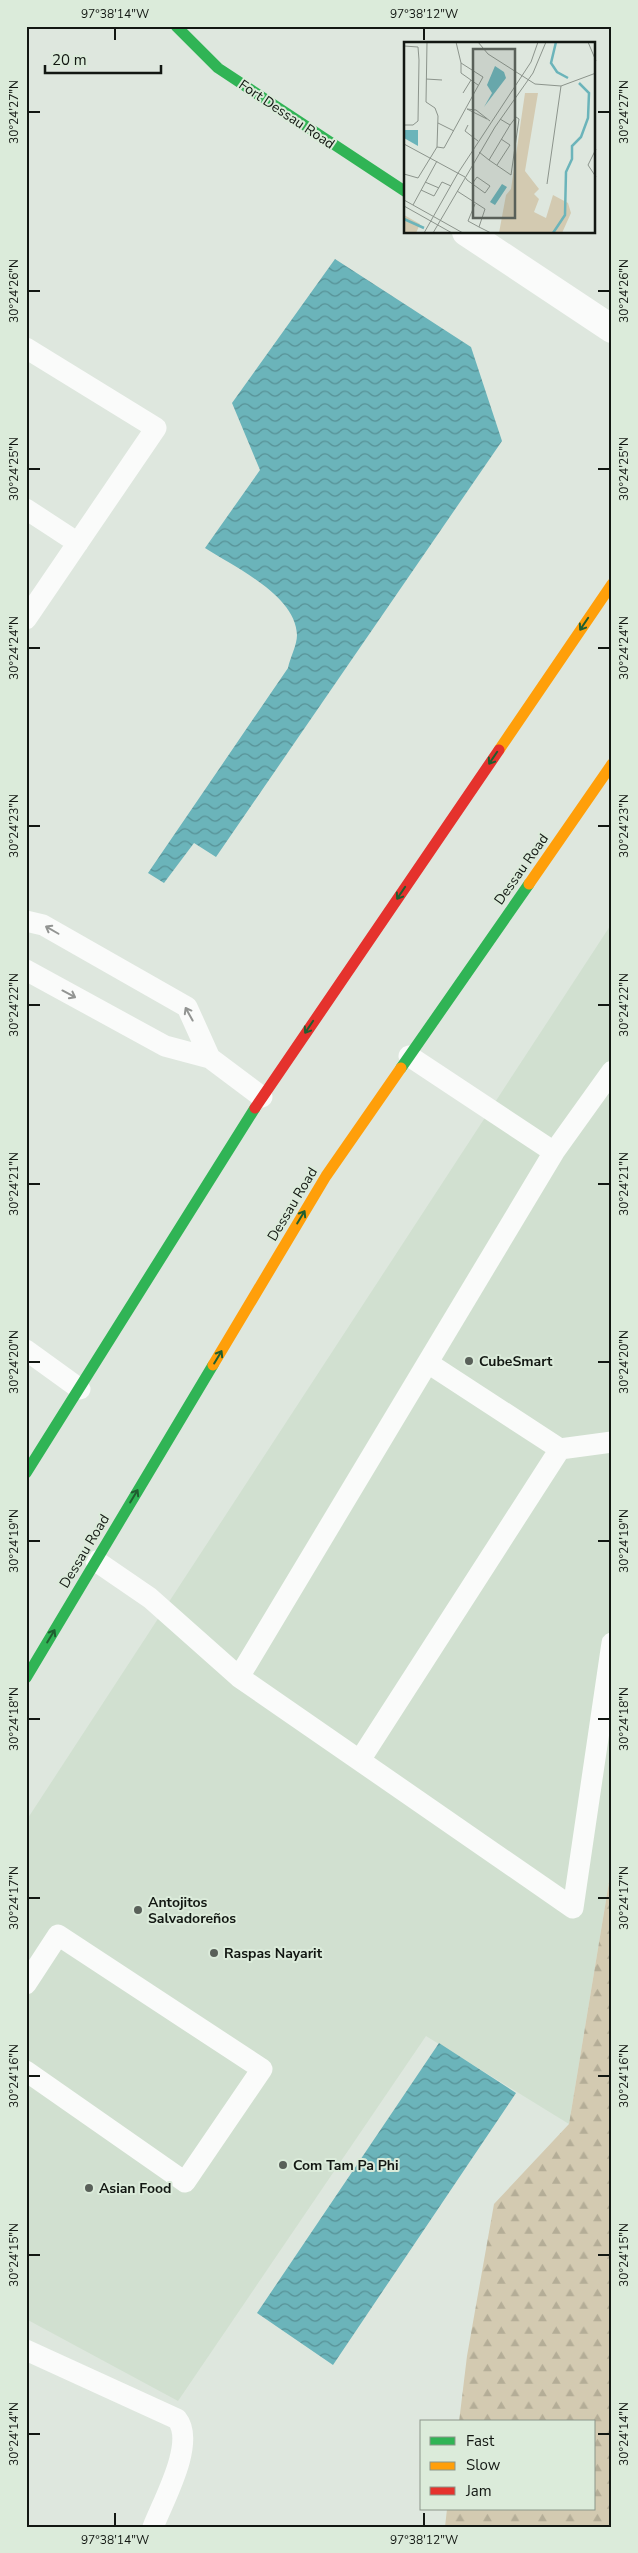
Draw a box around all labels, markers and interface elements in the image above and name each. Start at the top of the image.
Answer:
text: 97°38'14"W [81,6,149,22]
text: 97°38'12"W [390,6,458,22]
scale bar [45,42,161,74]
inset map [404,42,596,234]
text: 20 m [52,50,87,70]
street label: Fort Dessau Road [235,75,338,154]
text: 30°24'27"N [6,80,22,144]
text: 30°24'27"N [616,80,632,144]
text: 30°24'26"N [6,259,22,323]
text: 30°24'26"N [616,259,632,323]
text: 30°24'25"N [6,437,22,501]
text: 30°24'25"N [616,437,632,501]
text: 30°24'24"N [6,616,22,680]
text: 30°24'24"N [616,616,632,680]
one-way arrow [579,617,589,631]
one-way arrow [488,751,498,765]
text: 30°24'23"N [6,794,22,858]
text: 30°24'23"N [616,794,632,858]
street label: Dessau Road [490,830,553,909]
one-way arrow [396,885,406,899]
one-way arrow [45,924,59,934]
text: 30°24'22"N [6,973,22,1037]
text: 30°24'22"N [616,973,632,1037]
one-way arrow [61,990,76,999]
one-way arrow [184,1007,194,1021]
one-way arrow [304,1020,314,1034]
text: 30°24'21"N [6,1152,22,1216]
text: 30°24'21"N [616,1152,632,1216]
street label: Dessau Road [263,1164,322,1245]
one-way arrow [297,1211,307,1225]
text: 30°24'20"N [6,1330,22,1394]
text: 30°24'20"N [616,1330,632,1394]
one-way arrow [213,1350,223,1364]
place label: CubeSmart [479,1352,553,1371]
marker: CubeSmart [463,1355,475,1367]
one-way arrow [130,1490,140,1504]
text: 30°24'19"N [6,1509,22,1573]
text: 30°24'19"N [616,1509,632,1573]
street label: Dessau Road [55,1511,114,1592]
one-way arrow [47,1629,57,1643]
text: 30°24'18"N [6,1687,22,1751]
text: 30°24'18"N [616,1687,632,1751]
text: 30°24'17"N [6,1866,22,1930]
text: 30°24'17"N [616,1866,632,1930]
place label: Antojitos Salvadoreños [148,1893,236,1928]
marker: Antojitos Salvadoreños [132,1904,144,1916]
place label: Raspas Nayarit [224,1944,323,1963]
marker: Raspas Nayarit [208,1947,220,1959]
text: 30°24'16"N [6,2044,22,2108]
text: 30°24'16"N [616,2044,632,2108]
place label: Com Tam Pa Phi [293,2156,399,2175]
marker: Com Tam Pa Phi [277,2159,289,2171]
place label: Asian Food [99,2179,171,2198]
marker: Asian Food [83,2182,95,2194]
text: 30°24'15"N [6,2223,22,2287]
text: 30°24'15"N [616,2223,632,2287]
text: 30°24'14"N [6,2402,22,2466]
text: 30°24'14"N [616,2402,632,2466]
legend [420,2420,596,2510]
text: Fast [466,2431,495,2451]
text: Slow [466,2455,501,2475]
text: Jam [465,2481,492,2501]
text: 97°38'14"W [81,2532,149,2548]
text: 97°38'12"W [390,2532,458,2548]

